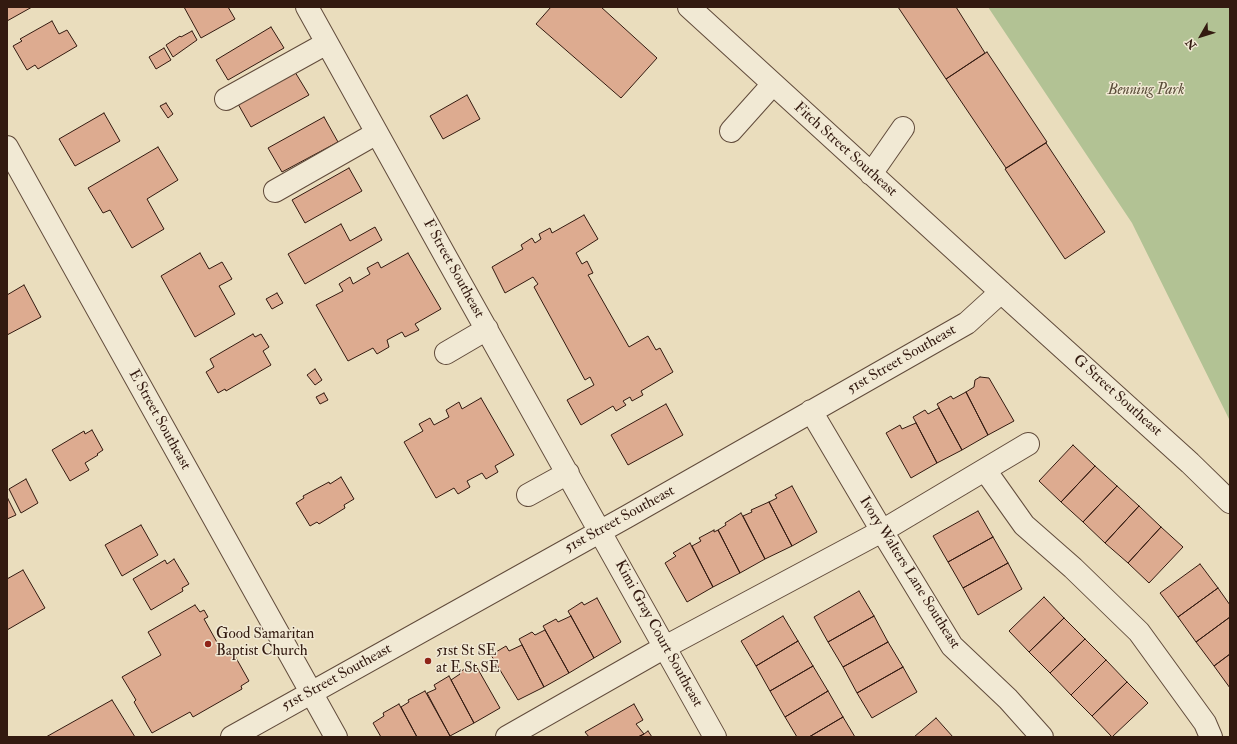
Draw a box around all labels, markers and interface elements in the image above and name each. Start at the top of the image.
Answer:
north arrow [1181,16,1221,56]
text: N [1183,36,1199,52]
park label: Benning Park [1108,82,1184,100]
street label: Fitch Street Southeast [790,99,900,201]
street label: F Street Southeast [418,216,488,322]
street label: 51st Street Southeast [844,321,960,399]
street label: G Street Southeast [1069,351,1165,441]
street label: E Street Southeast [124,367,194,473]
street label: 51st Street Southeast [562,482,678,558]
street label: Ivory Walters Lane Southeast [855,493,963,653]
street label: Kimi Gray Court Southeast [610,557,706,711]
place label: Good Samaritan Baptist Church [216,626,314,661]
marker: Good Samaritan Baptist Church [203,639,213,649]
street label: 51st Street Southeast [279,640,395,716]
place label: 51st St SE at E St SE [436,643,500,678]
marker: 51st St SE at E St SE [423,656,433,666]

